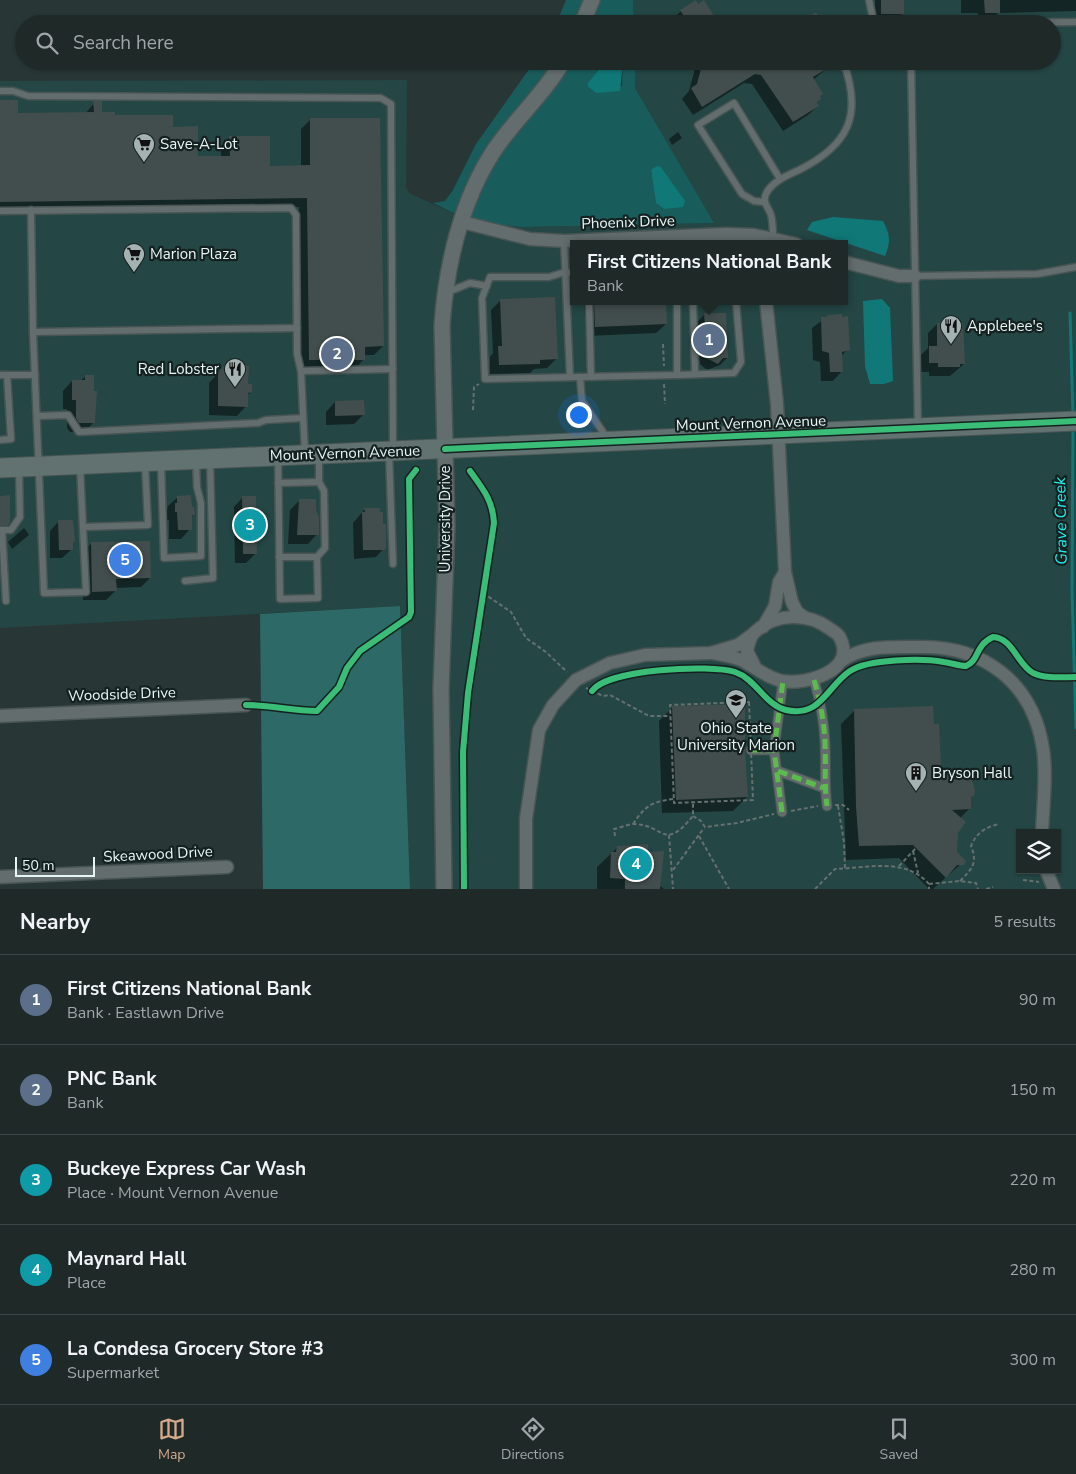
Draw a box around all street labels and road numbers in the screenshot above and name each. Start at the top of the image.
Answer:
street label: Phoenix Drive [581,210,675,234]
street label: Mount Vernon Avenue [676,410,826,436]
street label: Mount Vernon Avenue [270,440,420,466]
street label: University Drive [435,465,455,573]
street label: Woodside Drive [68,682,176,706]
street label: Skeawood Drive [103,841,213,867]

